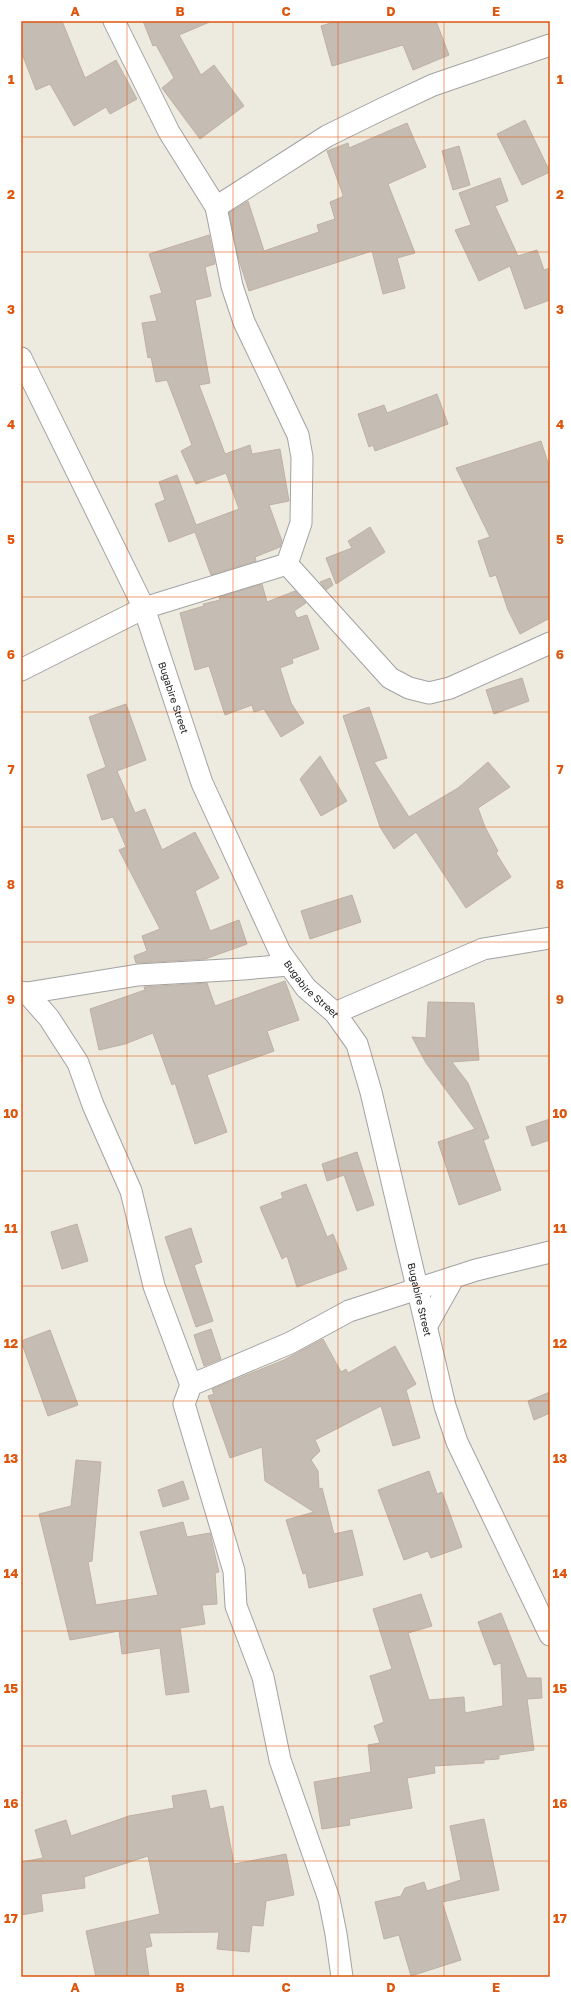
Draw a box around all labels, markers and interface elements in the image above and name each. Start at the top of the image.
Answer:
text: A [70,3,80,19]
text: B [175,3,185,19]
text: C [281,3,291,19]
text: D [386,3,396,19]
text: E [492,3,500,19]
text: 1 [8,71,15,87]
text: 1 [557,71,564,87]
text: 2 [7,186,15,202]
text: 2 [556,186,564,202]
text: 3 [7,301,15,317]
text: 3 [556,301,564,317]
text: 4 [7,416,15,432]
text: 4 [556,416,564,432]
text: 5 [7,531,15,547]
text: 5 [556,531,564,547]
text: 6 [7,646,15,662]
text: 6 [556,646,564,662]
street label: Bugabire Street [156,660,191,735]
text: 7 [7,761,15,777]
text: 7 [556,761,564,777]
text: 8 [7,876,15,892]
text: 8 [556,876,564,892]
street label: Bugabire Street [282,958,342,1020]
text: 9 [7,991,15,1007]
text: 9 [556,991,564,1007]
text: 10 [3,1105,19,1121]
text: 10 [552,1105,568,1121]
text: 11 [4,1220,18,1236]
text: 11 [553,1220,567,1236]
street label: Bugabire Street [405,1262,434,1337]
text: 12 [4,1335,18,1351]
text: 12 [553,1335,567,1351]
text: 13 [4,1450,18,1466]
text: 13 [553,1450,567,1466]
text: 14 [4,1565,18,1581]
text: 14 [553,1565,567,1581]
text: 15 [4,1680,18,1696]
text: 15 [553,1680,567,1696]
text: 16 [4,1795,18,1811]
text: 16 [553,1795,567,1811]
text: 17 [4,1910,18,1926]
text: 17 [553,1910,567,1926]
text: A [70,1979,80,1995]
text: B [175,1979,185,1995]
text: C [281,1979,291,1995]
text: D [386,1979,396,1995]
text: E [492,1979,500,1995]

